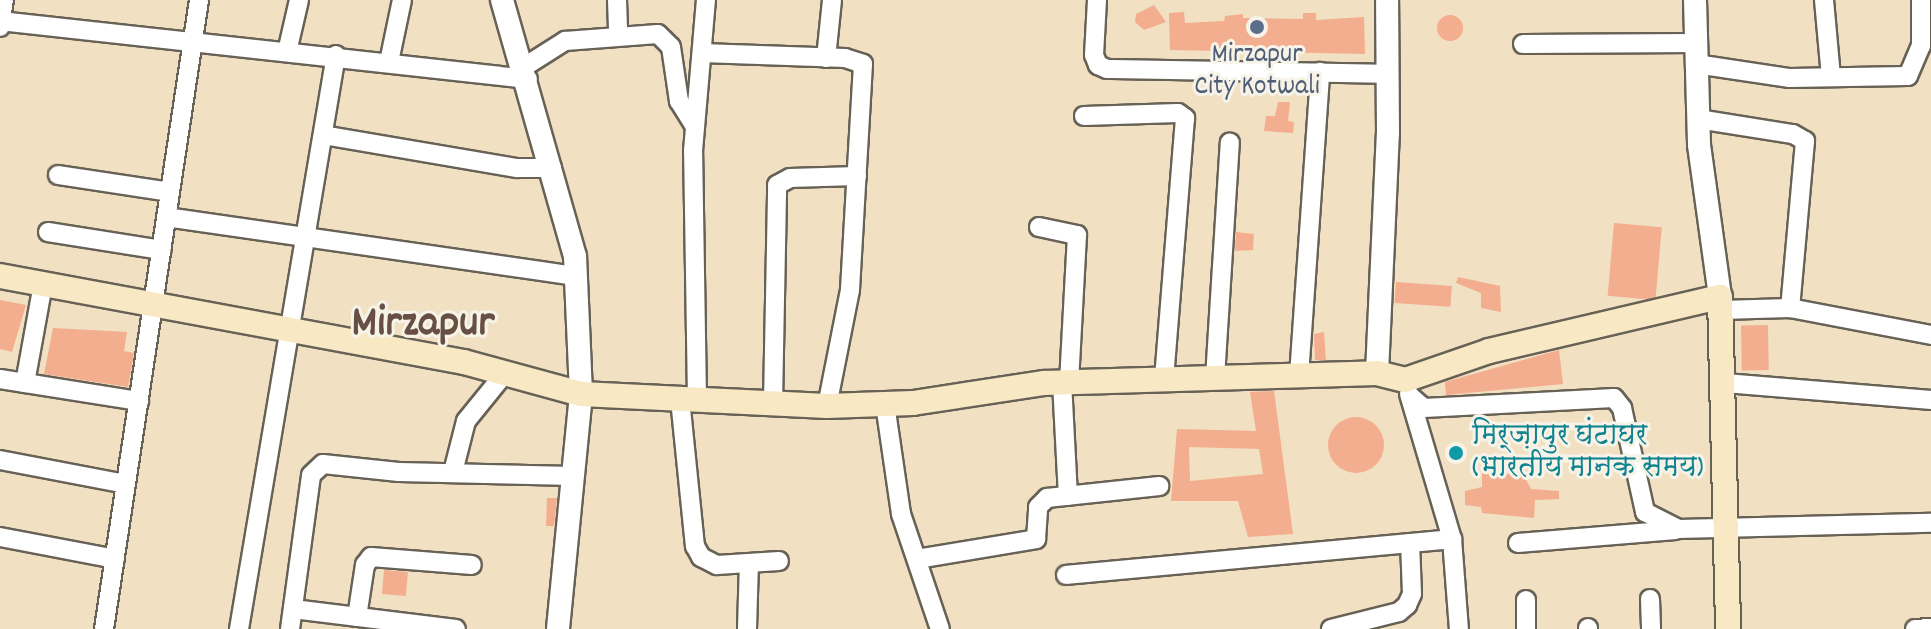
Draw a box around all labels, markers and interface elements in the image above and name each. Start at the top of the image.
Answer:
marker: Mirzapur City Kotwali [1248,18,1266,36]
place label: Mirzapur City Kotwali [1194,39,1320,105]
district label: Mirzapur [351,300,495,352]
place label: मिर्ज़ापुर घंटाघर (भारतीय मानक समय) [1472,420,1704,486]
marker: मिर्ज़ापुर घंटाघर (भारतीय मानक समय) [1447,444,1465,462]

